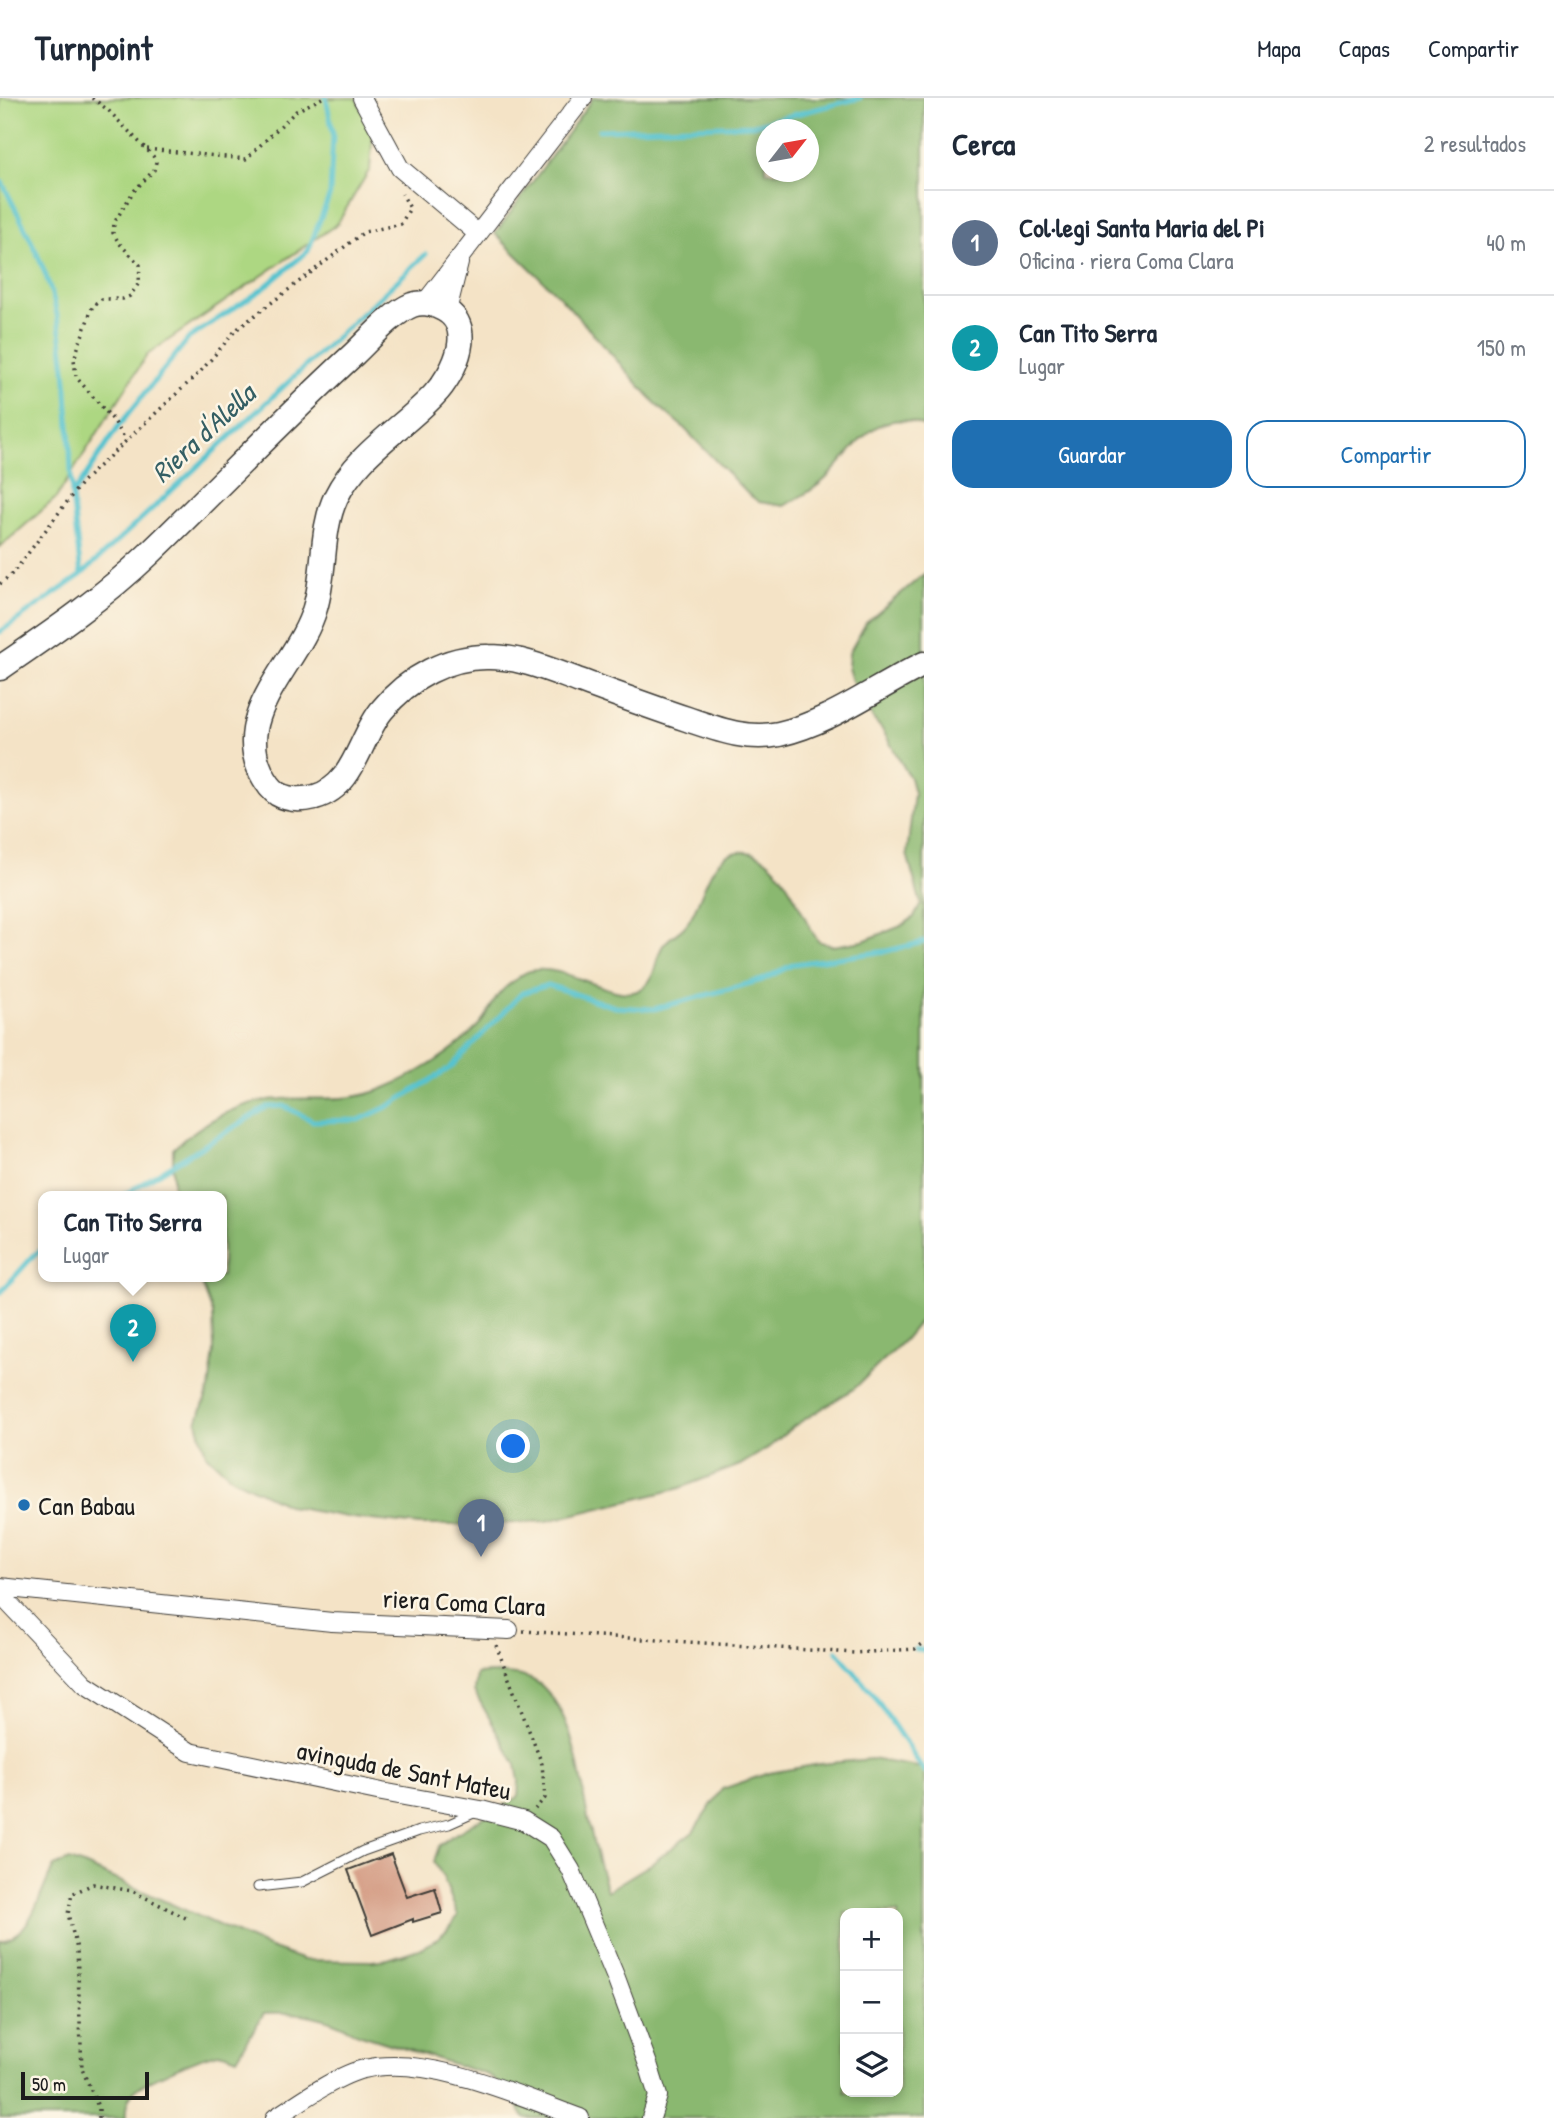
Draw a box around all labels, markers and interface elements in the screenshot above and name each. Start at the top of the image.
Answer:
text: Turnpoint [35,26,152,70]
text: Mapa [1257,32,1301,64]
text: Capas [1339,32,1390,64]
text: Compartir [1428,32,1519,64]
north arrow [756,119,819,182]
text: Cerca [952,124,1015,164]
text: 2 resultados [1424,128,1526,159]
text: Col·legi Santa Maria del Pi [1019,210,1265,245]
text: 1 [971,227,979,258]
text: 40 m [1486,227,1526,258]
text: Oficina · riera Coma Clara [1019,245,1233,276]
text: Can Tito Serra [1019,315,1157,350]
text: 2 [970,332,980,363]
text: 150 m [1477,332,1526,363]
text: Lugar [1019,350,1065,381]
water label: Riera d'Alella [143,373,265,491]
button: Guardar [952,420,1232,488]
button: Compartir [1246,420,1526,488]
popup [38,1191,227,1282]
text: Can Tito Serra [63,1204,202,1239]
text: Lugar [63,1239,109,1270]
pin: 2 [110,1304,156,1362]
your location [496,1429,530,1463]
place label: Can Babau [38,1488,135,1523]
marker: Can Babau [16,1497,32,1513]
pin: 1 [458,1499,504,1557]
street label: riera Coma Clara [382,1580,546,1624]
street label: avinguda de Sant Mateu [294,1732,514,1808]
map controls [840,1908,903,2097]
button: + [840,1908,903,1971]
button: − [840,1971,903,2034]
button: layers [840,2034,903,2097]
scale bar [21,2069,149,2101]
text: 50 m [32,2071,66,2097]

